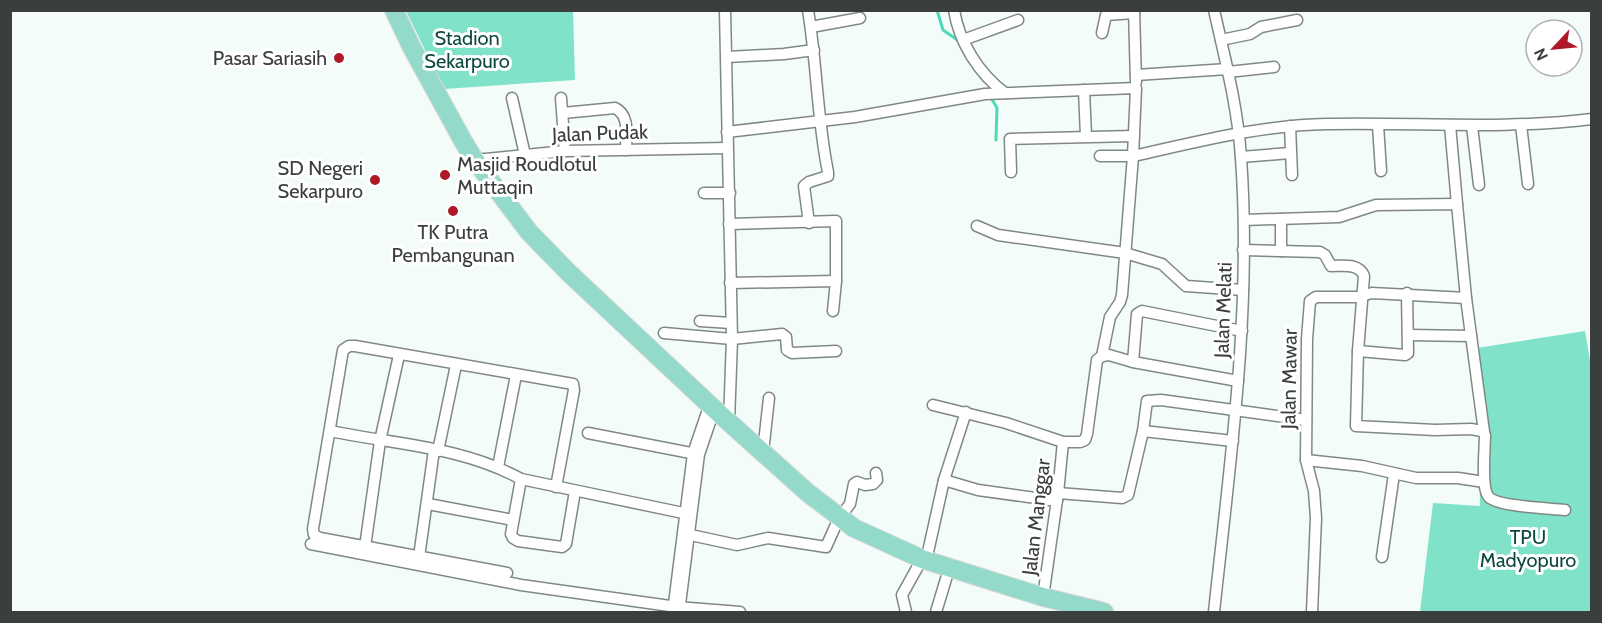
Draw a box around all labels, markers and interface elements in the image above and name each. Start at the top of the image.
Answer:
north arrow [1524,18,1584,78]
park label: Stadion Sekarpuro [424,26,510,73]
text: N [1530,45,1552,64]
place label: Pasar Sariasih [213,46,327,70]
marker: Pasar Sariasih [332,51,346,65]
street label: Jalan Pudak [551,119,648,147]
place label: Masjid Roudlotul Muttaqin [457,152,597,199]
place label: SD Negeri Sekarpuro [277,156,363,203]
marker: Masjid Roudlotul Muttaqin [438,168,452,182]
marker: SD Negeri Sekarpuro [368,173,382,187]
marker: TK Putra Pembangunan [446,204,460,218]
place label: TK Putra Pembangunan [391,220,515,267]
street label: Jalan Melati [1209,262,1237,359]
street label: Jalan Mawar [1276,328,1302,430]
street label: Jalan Manggar [1017,457,1055,578]
park label: TPU Madyopuro [1480,525,1576,572]

